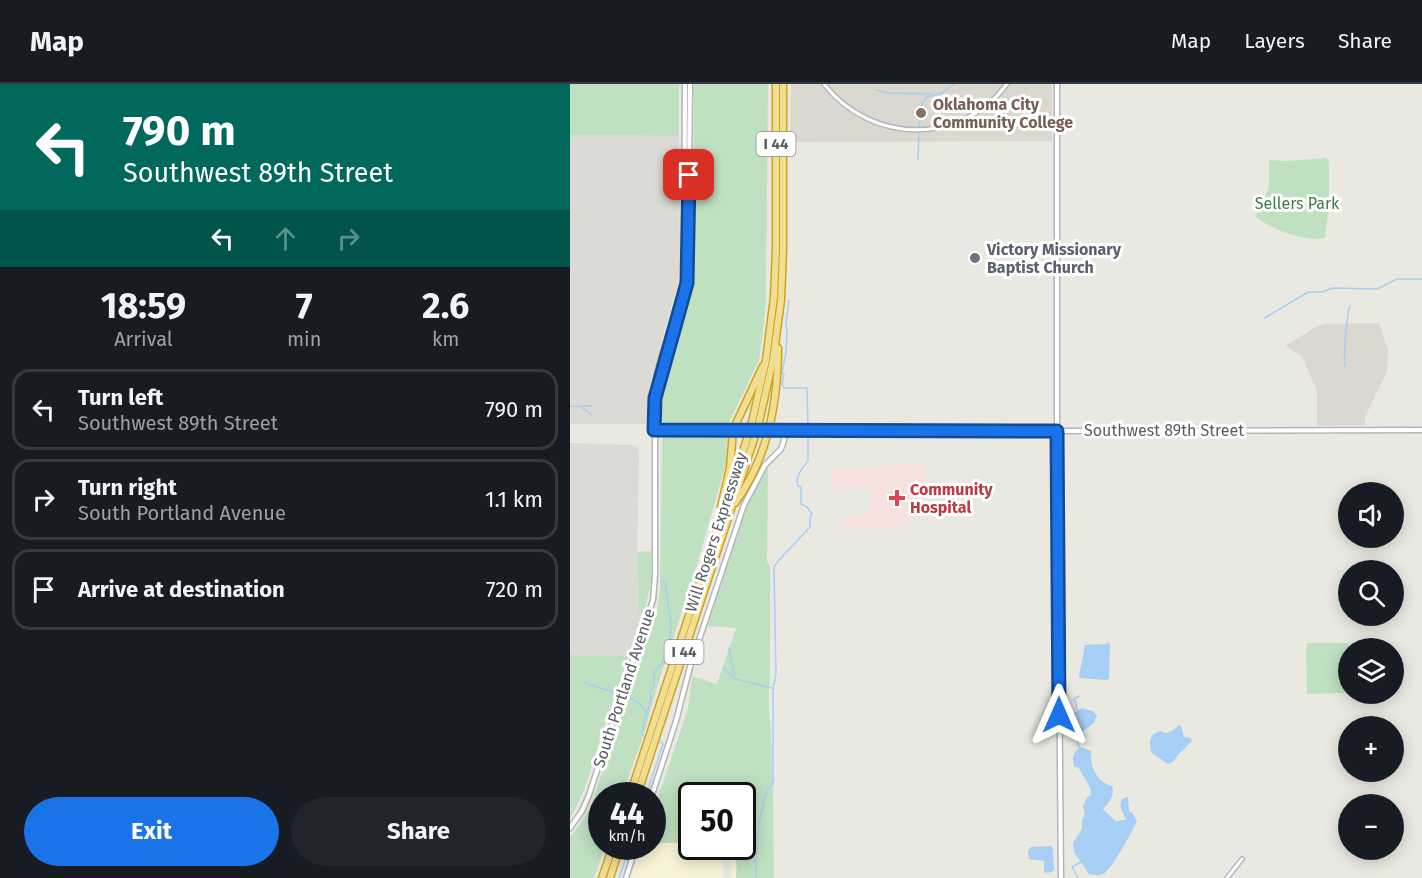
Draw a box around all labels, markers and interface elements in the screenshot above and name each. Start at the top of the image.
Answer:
text: Map [30,25,84,58]
text: Map [1171,28,1211,54]
text: Layers [1244,28,1305,54]
text: Share [1338,28,1392,54]
place label: Oklahoma City Community College [933,95,1073,132]
text: 790 m [123,106,236,156]
marker: Oklahoma City Community College [914,106,928,120]
icon: left [24,108,102,186]
road number: I 44 [756,132,796,156]
pin [663,149,714,200]
text: Southwest 89th Street [123,157,393,189]
icon: arrive [672,158,705,191]
park label: Sellers Park [1255,194,1340,213]
icon: left [206,222,239,255]
icon: ahead [269,222,302,255]
icon: right [332,222,365,255]
place label: Victory Missionary Baptist Church [986,240,1122,277]
marker: Victory Missionary Baptist Church [968,251,982,265]
text: 18:59 [101,284,186,328]
text: 7 [296,284,313,328]
text: 2.6 [422,284,469,328]
text: Arrival [114,327,173,351]
text: min [287,327,321,351]
text: km [432,327,459,351]
text: Turn left [78,384,163,411]
icon: left [27,393,60,426]
text: 790 m [485,396,543,423]
text: Southwest 89th Street [78,411,278,435]
street label: Southwest 89th Street [1084,421,1244,440]
street label: Will Rogers Expressway [681,449,751,614]
text: Turn right [78,474,177,501]
place label: Community Hospital [910,480,993,517]
map controls [1338,482,1404,860]
button: sound [1338,482,1404,548]
icon: right [27,483,60,516]
text: 1.1 km [485,486,543,513]
marker: Community Hospital [888,489,906,507]
text: South Portland Avenue [78,501,286,525]
button: search [1338,560,1404,626]
icon: arrive [27,573,60,606]
text: Arrive at destination [78,576,285,603]
text: 720 m [486,576,543,603]
street label: South Portland Avenue [589,606,659,770]
button: layers [1338,638,1404,704]
road number: I 44 [664,640,704,664]
position arrow [1027,683,1091,747]
button: + [1338,716,1404,782]
speed limit sign: 50 [678,782,756,860]
button: − [1338,794,1404,860]
text: 44 [610,796,644,832]
button: Exit [24,797,279,866]
button: Share [291,797,546,866]
text: km/h [608,827,646,845]

